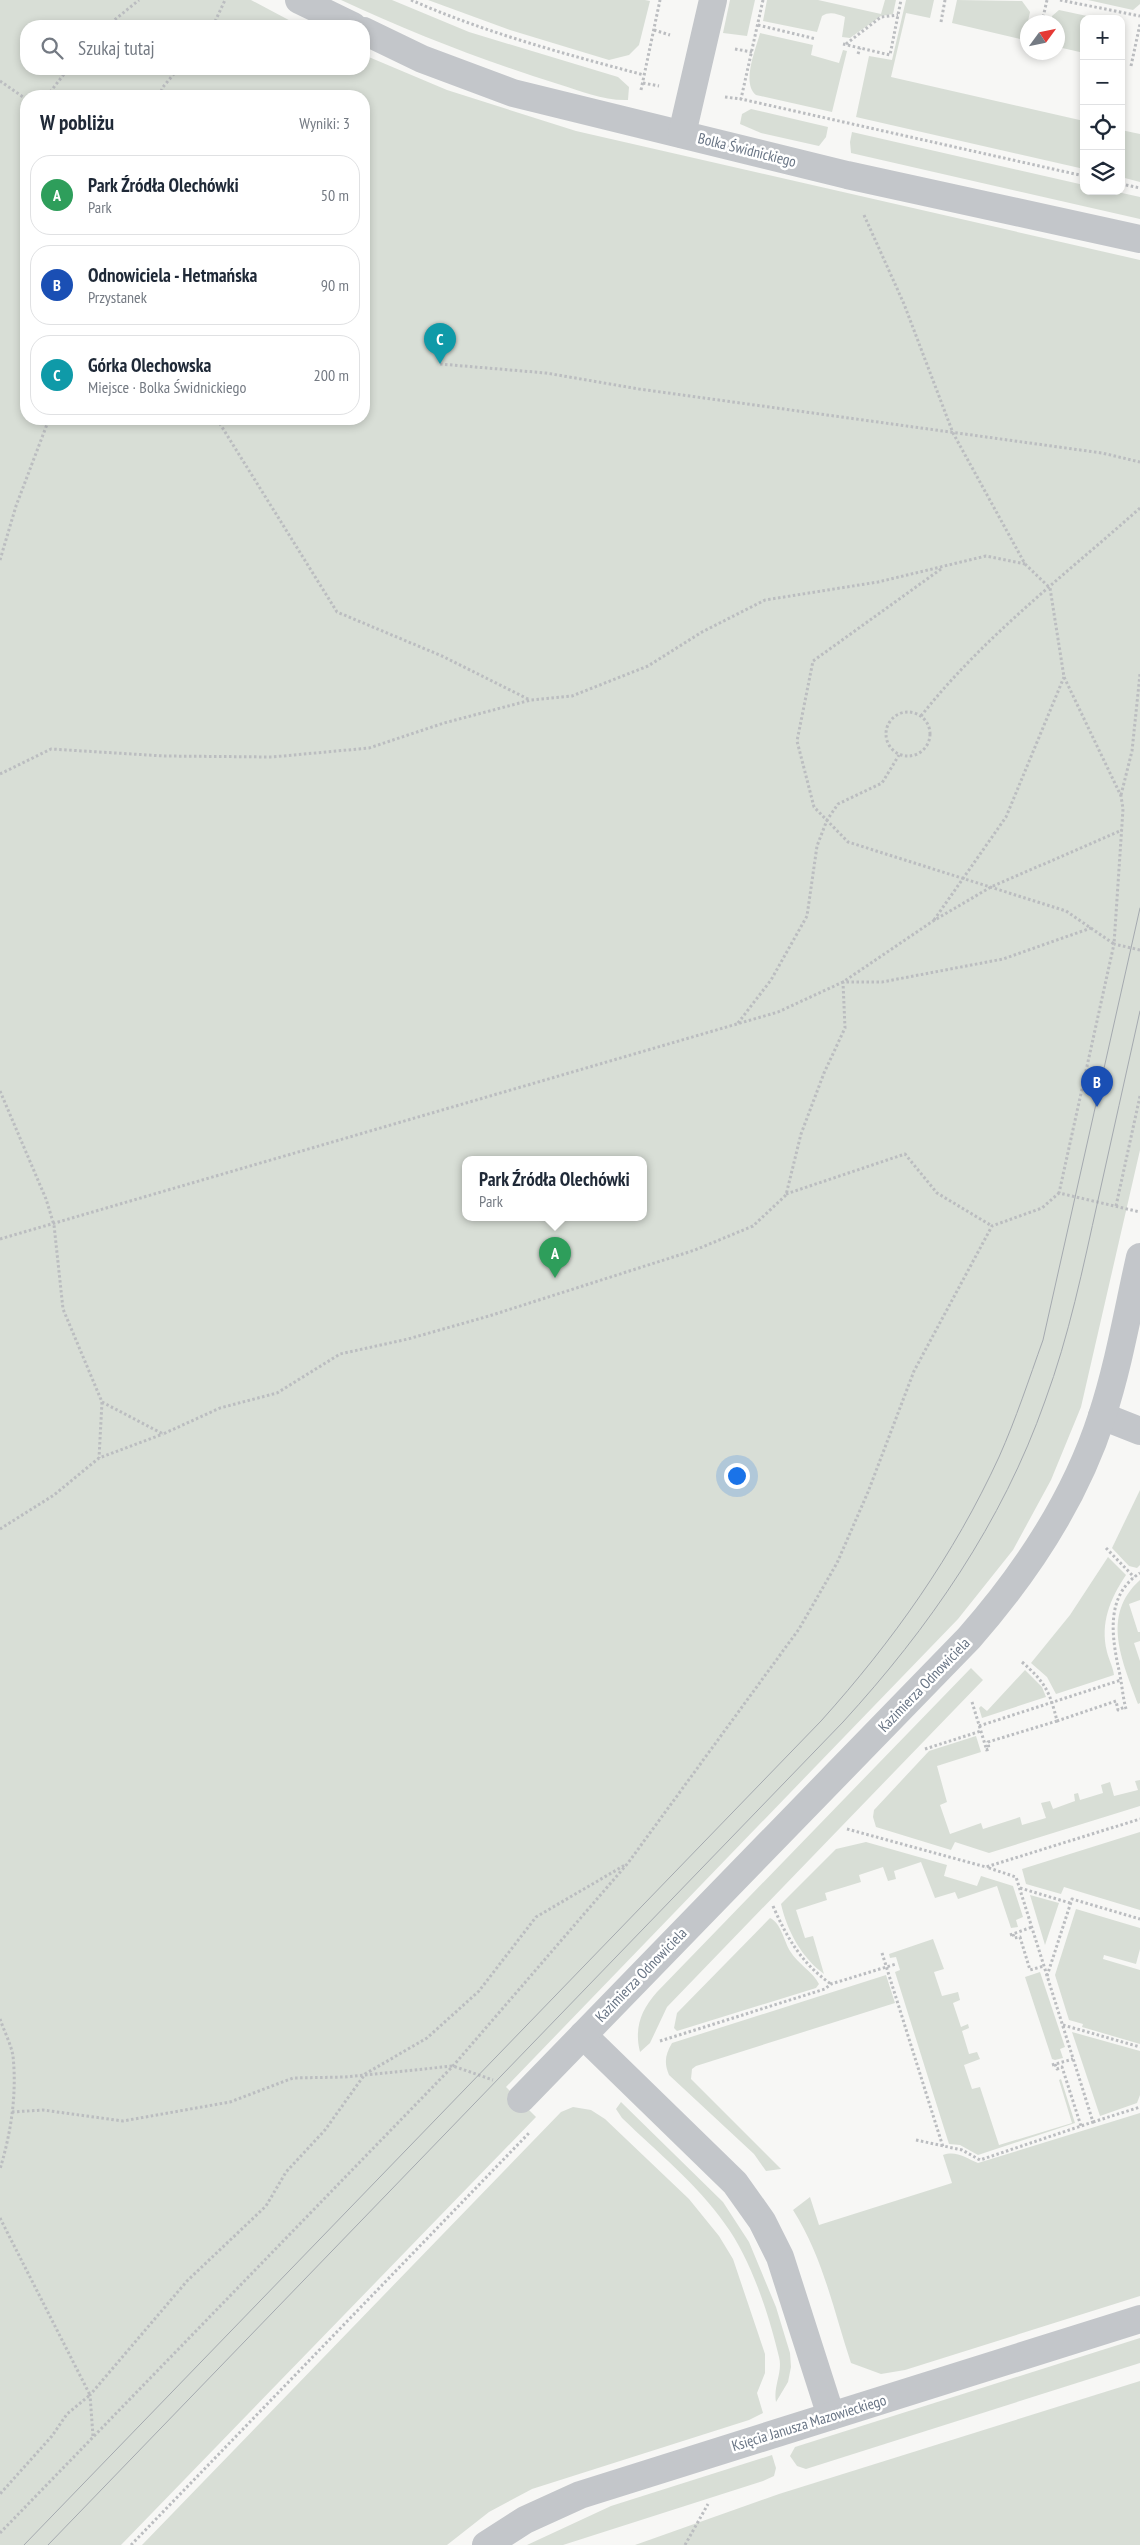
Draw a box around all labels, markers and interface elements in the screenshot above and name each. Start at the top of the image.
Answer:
north arrow [1020,15,1065,60]
map controls [1080,15,1125,195]
button: + [1080,15,1125,60]
search box [20,20,370,75]
icon: search [38,34,66,62]
text: Szukaj tutaj [78,36,155,60]
button: − [1080,60,1125,105]
button: locate [1080,105,1125,150]
text: W pobliżu [40,109,114,136]
text: Wyniki: 3 [299,113,350,133]
street label: Bolka Świdnickiego [696,128,798,171]
button: layers [1080,150,1125,195]
text: Park Źródła Olechówki [88,173,239,197]
text: A [53,185,61,205]
text: 50 m [321,185,349,205]
text: Park [88,197,112,217]
text: Odnowiciela - Hetmańska [88,263,257,287]
text: B [53,275,61,295]
text: 90 m [321,275,349,295]
text: Przystanek [88,287,147,307]
pin: C [424,323,456,364]
text: Górka Olechowska [88,353,211,377]
text: C [53,365,61,385]
text: 200 m [314,365,349,385]
text: Miejsce · Bolka Świdnickiego [88,377,246,397]
pin: B [1081,1066,1113,1107]
popup [462,1156,647,1221]
text: Park Źródła Olechówki [479,1167,630,1191]
text: Park [479,1191,503,1211]
pin: A [539,1237,571,1278]
your location [724,1463,750,1489]
street label: Kazimierza Odnowiciela [874,1634,973,1736]
street label: Kazimierza Odnowiciela [591,1924,690,2026]
street label: Księcia Janusza Mazowieckiego [729,2390,888,2455]

